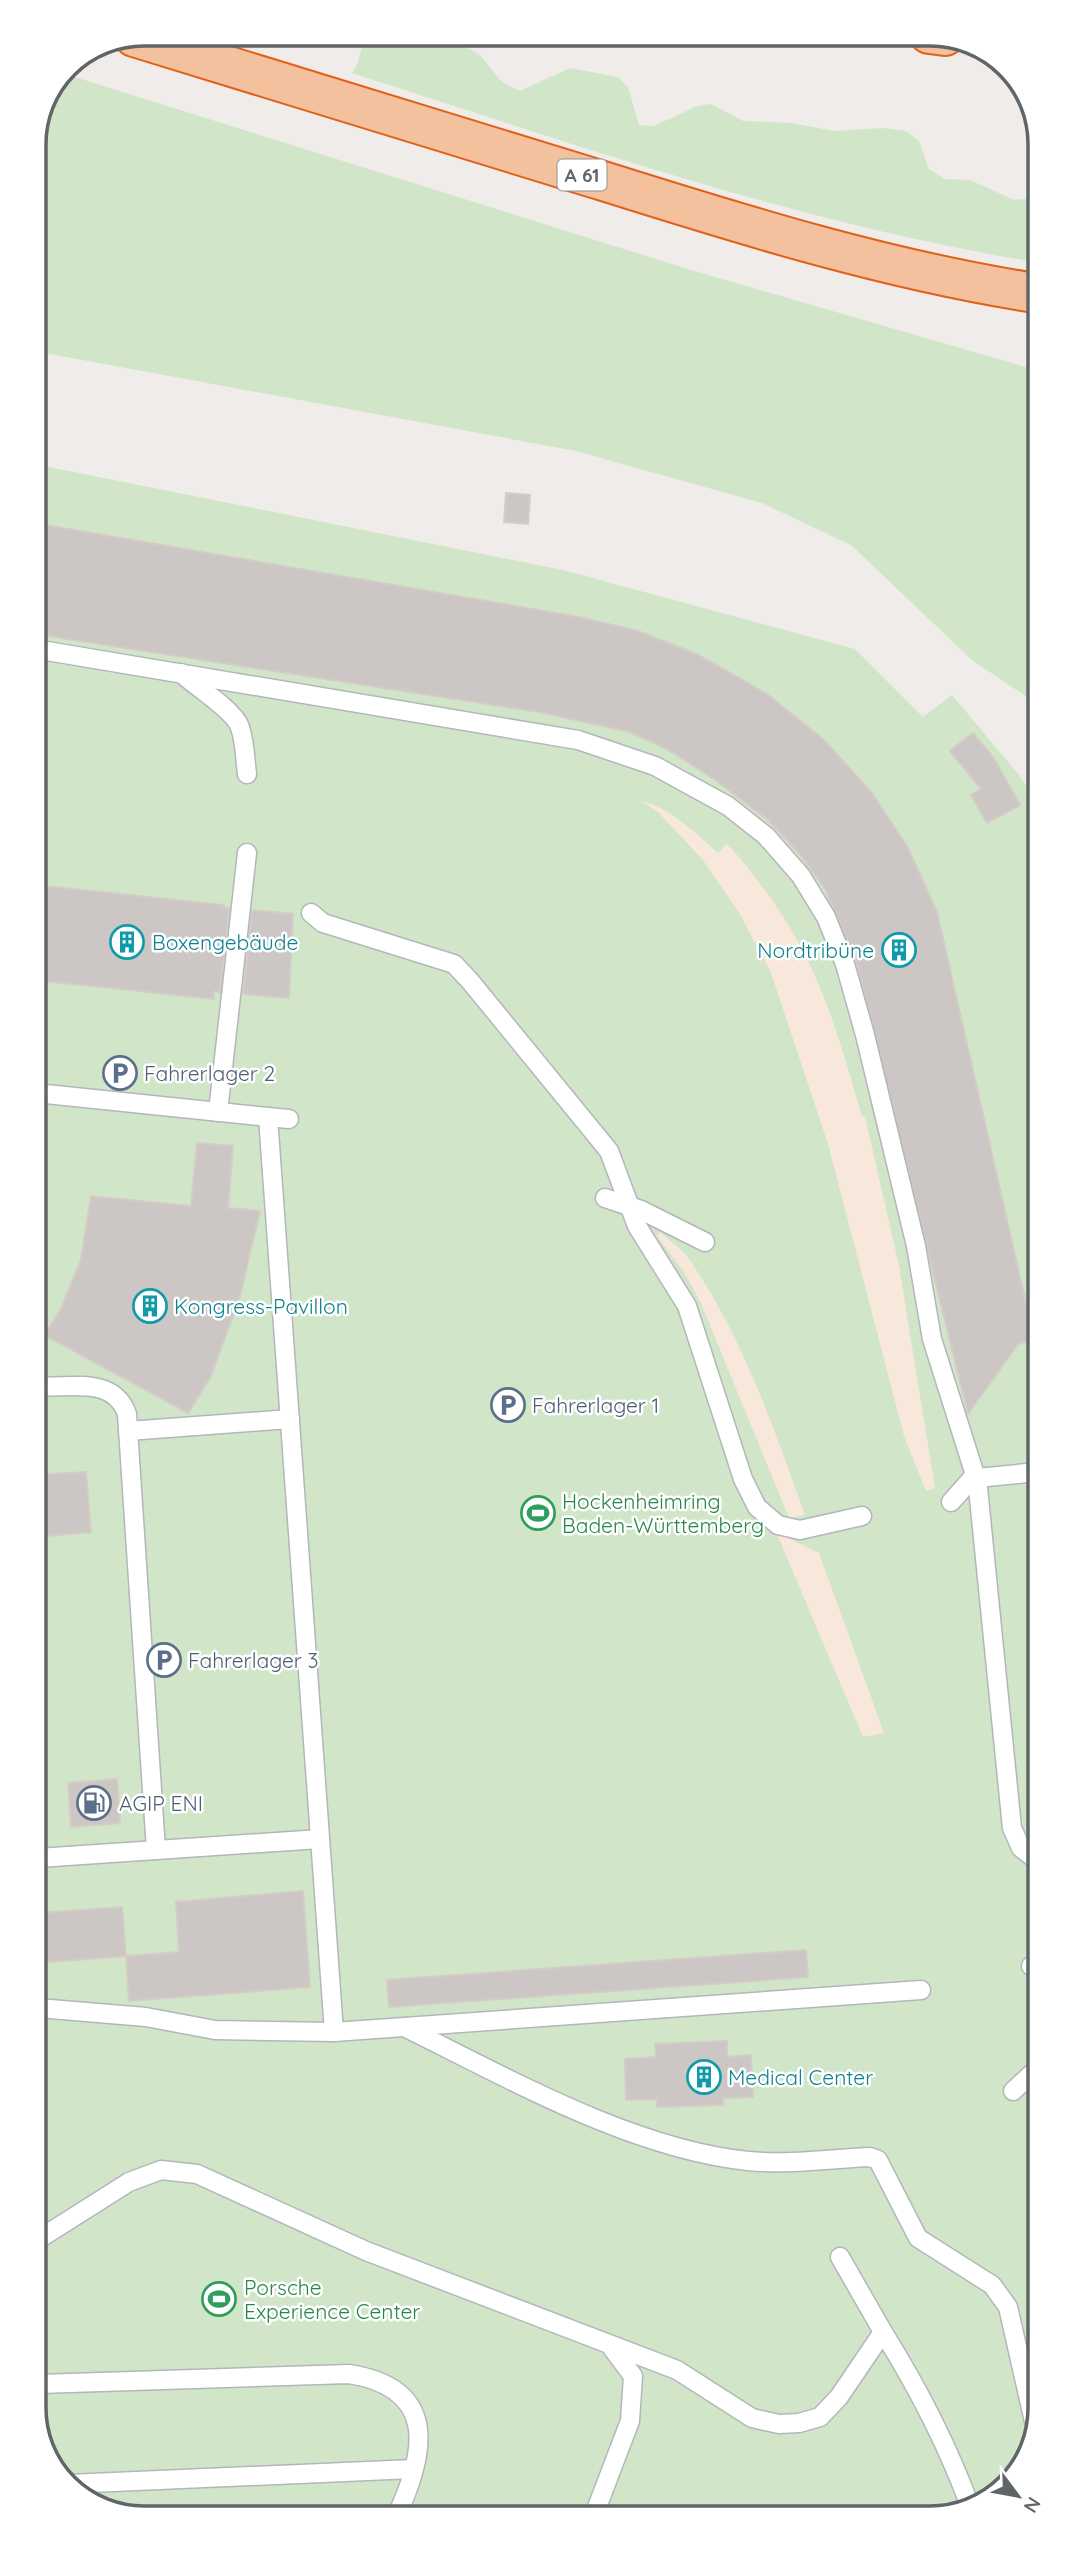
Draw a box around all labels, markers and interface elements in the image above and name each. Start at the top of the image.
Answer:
road number: A 61 [558,160,606,190]
building icon: Boxengebäude [108,923,146,961]
place label: Boxengebäude [152,929,298,955]
building icon: Nordtribüne [880,931,918,969]
place label: Nordtribüne [757,937,874,963]
parking icon: Fahrerlager 2 [101,1054,139,1092]
place label: Fahrerlager 2 [144,1060,275,1086]
building icon: Kongress-Pavillon [131,1287,169,1325]
place label: Kongress-Pavillon [174,1293,348,1319]
parking icon: Fahrerlager 1 [489,1386,527,1424]
place label: Fahrerlager 1 [532,1392,659,1418]
place label: Hockenheimring Baden-Württemberg [562,1488,764,1538]
sports icon: Hockenheimring Baden-Württemberg [519,1494,557,1532]
parking icon: Fahrerlager 3 [145,1641,183,1679]
place label: Fahrerlager 3 [188,1647,319,1673]
fuel station icon: AGIP ENI [75,1784,113,1822]
place label: AGIP ENI [119,1790,203,1816]
building icon: Medical Center [685,2058,723,2096]
place label: Medical Center [728,2064,873,2090]
place label: Porsche Experience Center [244,2274,420,2324]
sports icon: Porsche Experience Center [200,2280,238,2318]
north arrow [983,2461,1053,2531]
text: N [1019,2493,1046,2517]

